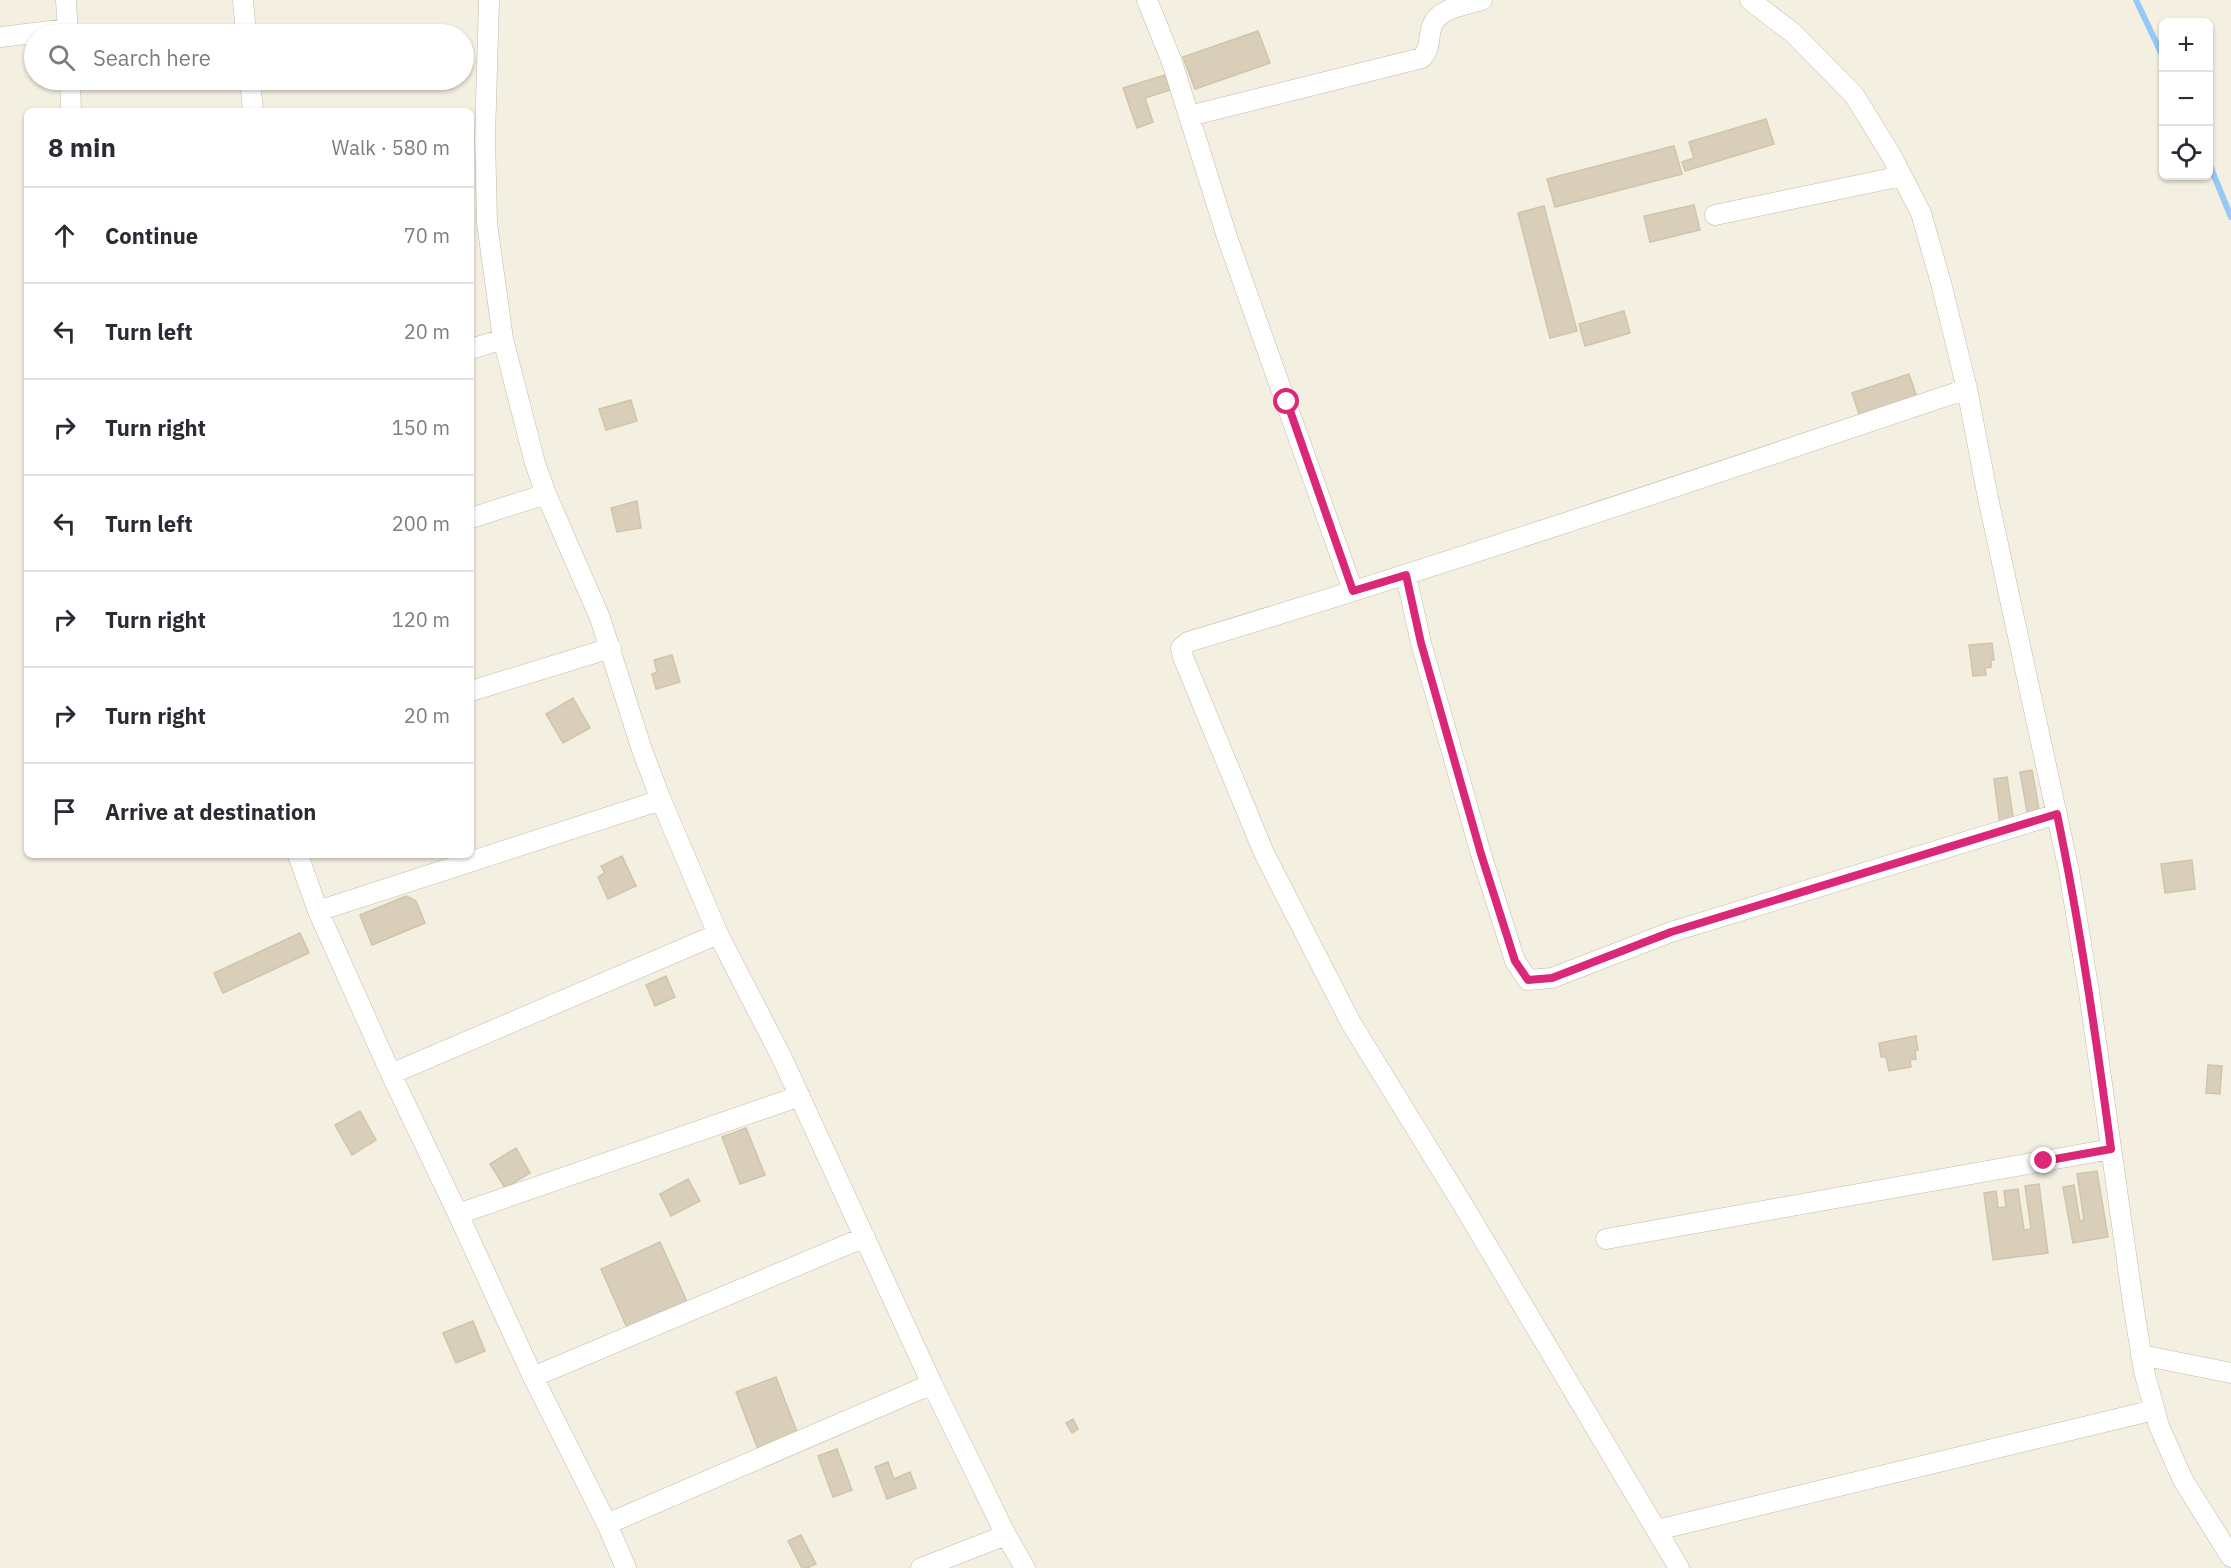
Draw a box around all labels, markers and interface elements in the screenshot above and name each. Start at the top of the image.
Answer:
map controls [2159,18,2213,180]
button: + [2159,18,2213,72]
search box [24,24,474,90]
icon: search [45,41,78,74]
text: Search here [93,43,211,72]
button: − [2159,72,2213,126]
button: locate [2159,126,2213,180]
text: 8 min [48,130,116,164]
text: Walk · 580 m [332,134,450,161]
icon: ahead [48,219,81,252]
text: Continue [105,221,198,250]
text: 70 m [404,222,450,249]
icon: left [48,315,81,348]
text: Turn left [105,317,193,346]
text: 20 m [404,318,450,345]
route start [1273,388,1299,414]
icon: right [48,411,81,444]
text: Turn right [105,413,206,442]
text: 150 m [392,414,450,441]
icon: left [48,507,81,540]
text: Turn left [105,509,193,538]
text: 200 m [392,510,450,537]
icon: right [48,603,81,636]
text: Turn right [105,605,206,634]
text: 120 m [392,606,450,633]
icon: right [48,699,81,732]
text: Turn right [105,701,206,730]
text: 20 m [404,702,450,729]
icon: arrive [48,795,81,828]
text: Arrive at destination [105,797,316,826]
route end [2030,1147,2056,1173]

